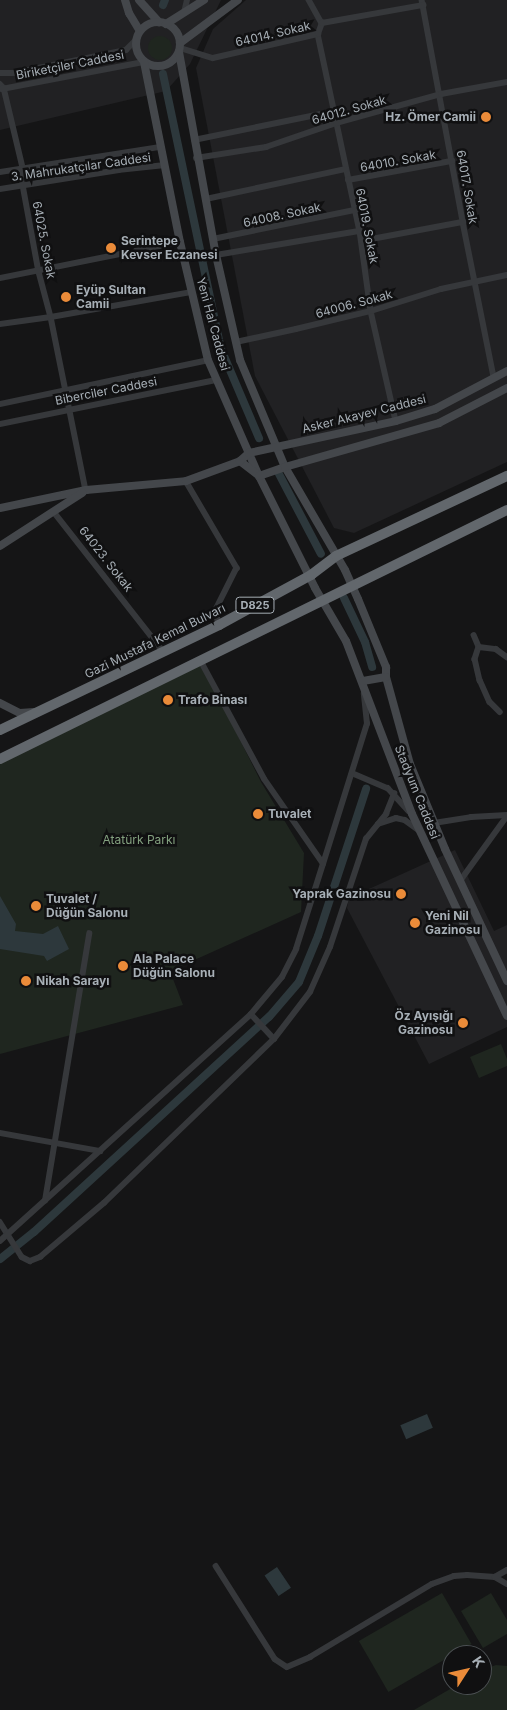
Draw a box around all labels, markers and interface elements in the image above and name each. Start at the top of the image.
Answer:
street label: 64014. Sokak [234,18,312,50]
street label: Biriketçiler Caddesi [15,47,125,83]
street label: 64012. Sokak [310,93,388,127]
place label: Hz. Ömer Camii [385,110,476,124]
marker: Hz. Ömer Camii [480,111,492,123]
street label: 64010. Sokak [359,147,437,175]
street label: 64017. Sokak [453,149,481,225]
street label: 3. Mahrukatçılar Caddesi [10,150,152,184]
street label: 64019. Sokak [353,187,381,265]
street label: 64025. Sokak [29,200,59,280]
street label: 64008. Sokak [242,200,322,230]
place label: Serintepe Kevser Eczanesi [121,234,217,262]
marker: Serintepe Kevser Eczanesi [105,242,117,254]
street label: Yeni Hal Caddesi [194,276,232,372]
place label: Eyüp Sultan Camii [76,283,146,311]
street label: 64006. Sokak [314,287,394,321]
marker: Eyüp Sultan Camii [60,291,72,303]
street label: Biberciler Caddesi [54,374,158,408]
street label: Asker Akayev Caddesi [301,392,427,436]
street label: 64023. Sokak [76,523,136,595]
road number: D825 [235,596,275,614]
street label: Gazi Mustafa Kemal Bulvarı [82,601,228,681]
place label: Trafo Binası [178,693,247,707]
marker: Trafo Binası [162,694,174,706]
street label: Stadyum Caddesi [392,743,442,841]
place label: Tuvalet [268,807,311,821]
marker: Tuvalet [252,808,264,820]
park label: Atatürk Parkı [102,833,176,847]
place label: Yaprak Gazinosu [292,887,391,901]
marker: Yaprak Gazinosu [395,888,407,900]
place label: Tuvalet / Düğün Salonu [46,892,128,920]
marker: Tuvalet / Düğün Salonu [30,900,42,912]
place label: Yeni Nil Gazinosu [425,909,480,937]
marker: Yeni Nil Gazinosu [409,917,421,929]
place label: Ala Palace Düğün Salonu [133,952,215,980]
marker: Ala Palace Düğün Salonu [117,960,129,972]
place label: Nikah Sarayı [36,974,109,988]
marker: Nikah Sarayı [20,975,32,987]
place label: Öz Ayışığı Gazinosu [395,1009,453,1037]
marker: Öz Ayışığı Gazinosu [457,1017,469,1029]
north arrow [442,1645,492,1695]
text: K [469,1653,489,1671]

